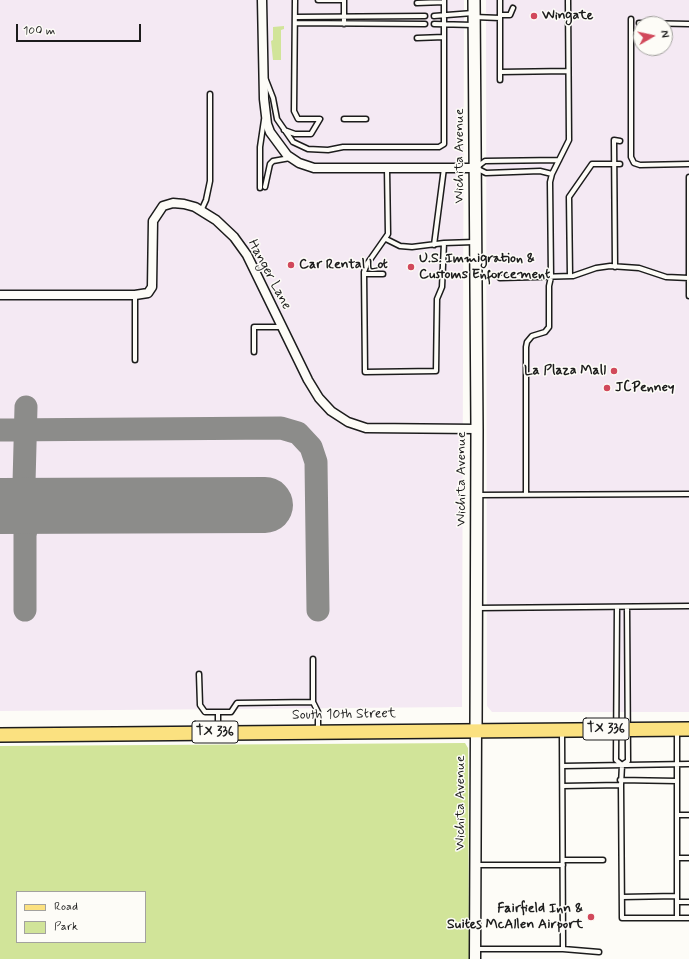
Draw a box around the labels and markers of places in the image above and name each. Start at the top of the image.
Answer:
place label: Wingate [542,8,593,24]
marker: Wingate [529,11,539,21]
place label: U.S. Immigration & Customs Enforcement [419,251,550,284]
place label: Car Rental Lot [299,257,388,273]
marker: Car Rental Lot [286,260,296,270]
marker: U.S. Immigration & Customs Enforcement [406,262,416,272]
place label: La Plaza Mall [524,363,606,379]
marker: La Plaza Mall [609,366,619,376]
place label: JCPenney [615,380,675,396]
marker: JCPenney [602,383,612,393]
place label: Fairfield Inn & Suites McAllen Airport [447,901,583,934]
marker: Fairfield Inn & Suites McAllen Airport [586,912,596,922]

